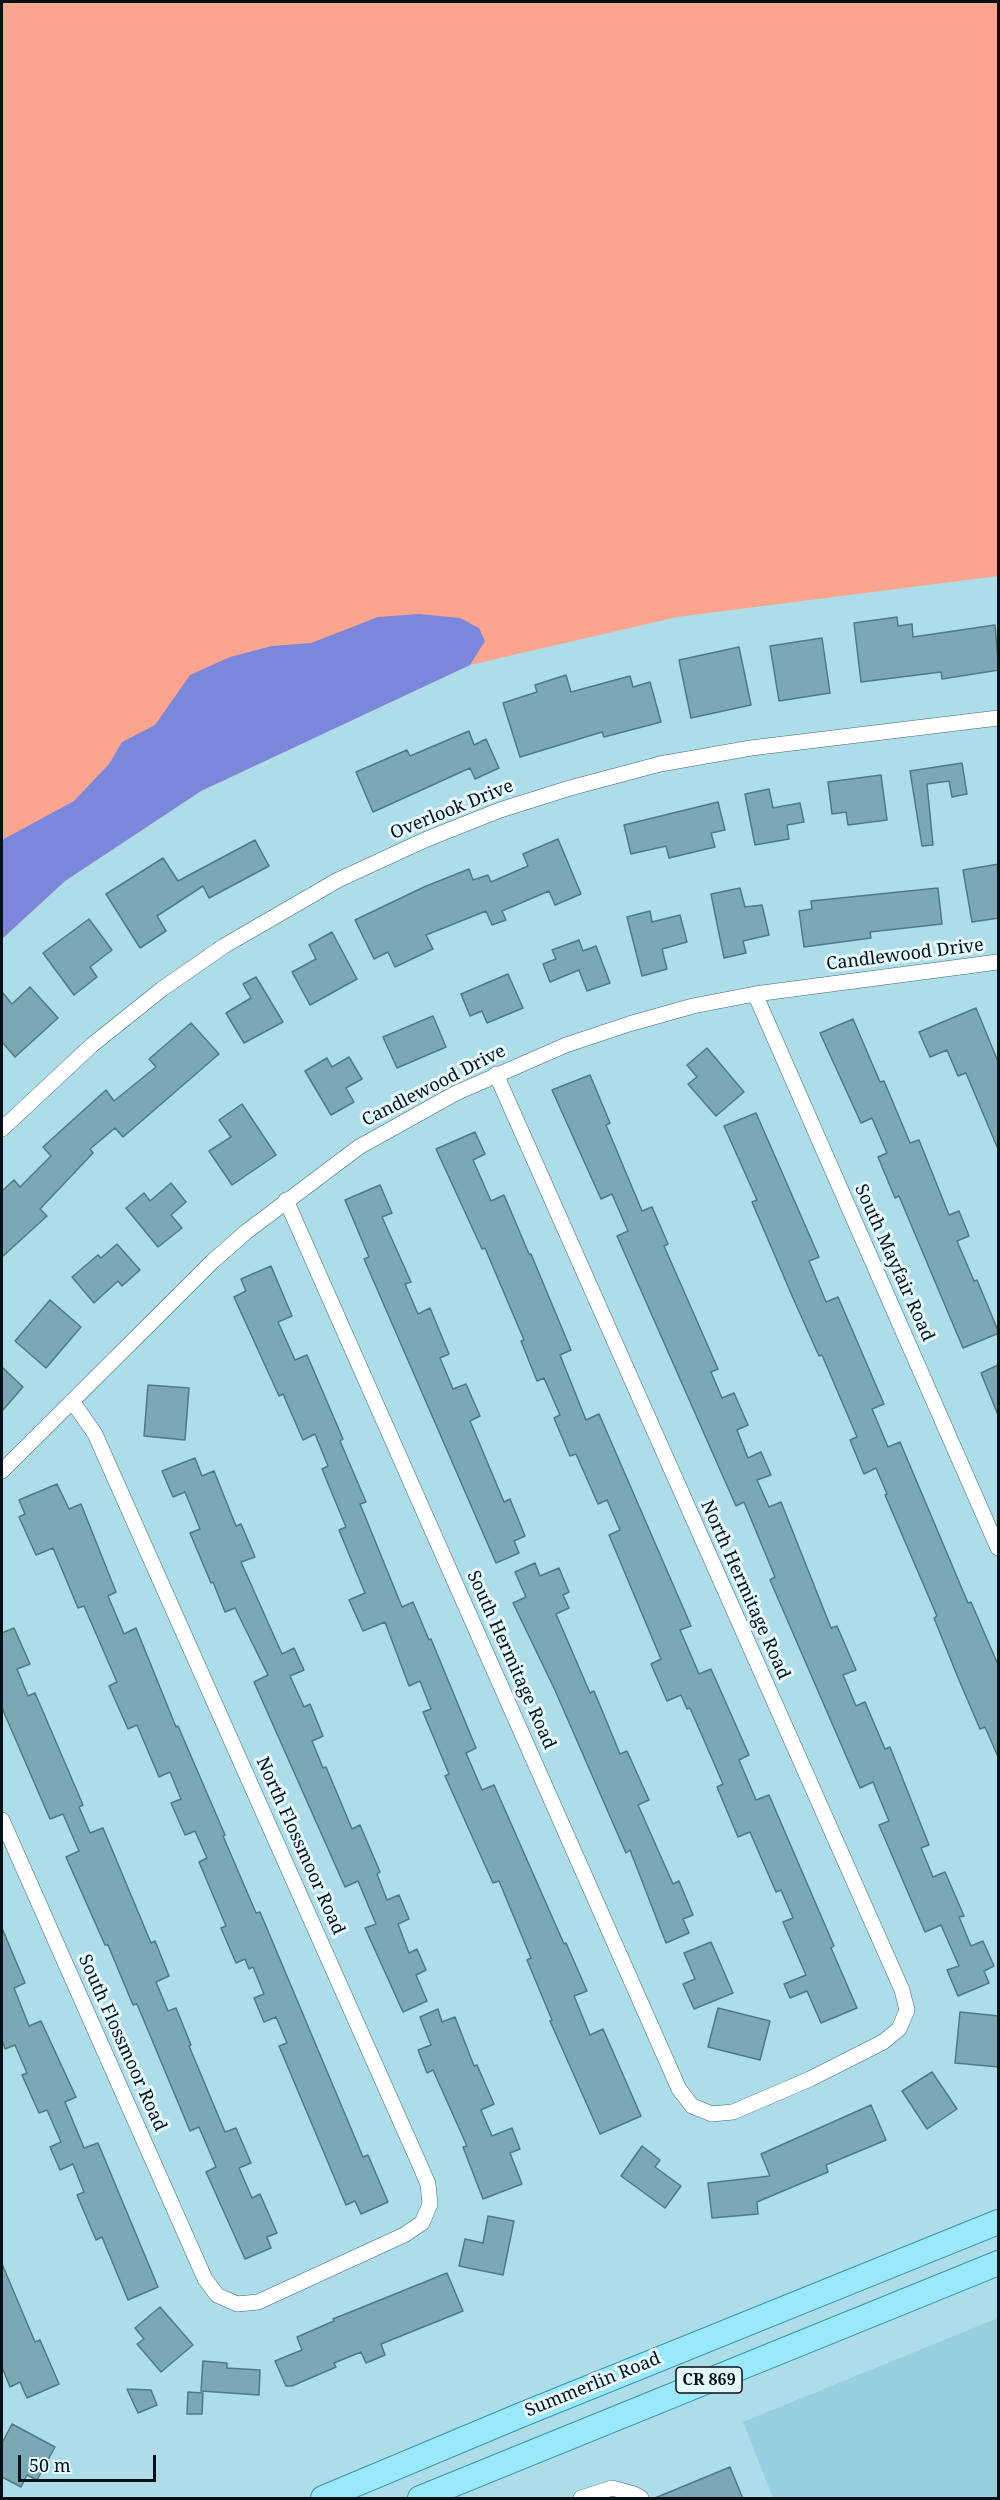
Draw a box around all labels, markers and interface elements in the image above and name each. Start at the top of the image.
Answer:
street label: Overlook Drive [387,775,517,845]
street label: Candlewood Drive [825,935,985,975]
street label: Candlewood Drive [359,1040,509,1132]
street label: South Mayfair Road [850,1181,938,1345]
street label: North Hermitage Road [696,1497,794,1683]
street label: South Hermitage Road [462,1567,560,1753]
street label: North Flossmoor Road [251,1754,349,1938]
street label: South Flossmoor Road [73,1951,171,2135]
street label: Summerlin Road [522,2348,664,2422]
road number: CR 869 [676,2367,742,2393]
scale bar [21,2443,159,2481]
text: 50 m [29,2453,71,2477]

